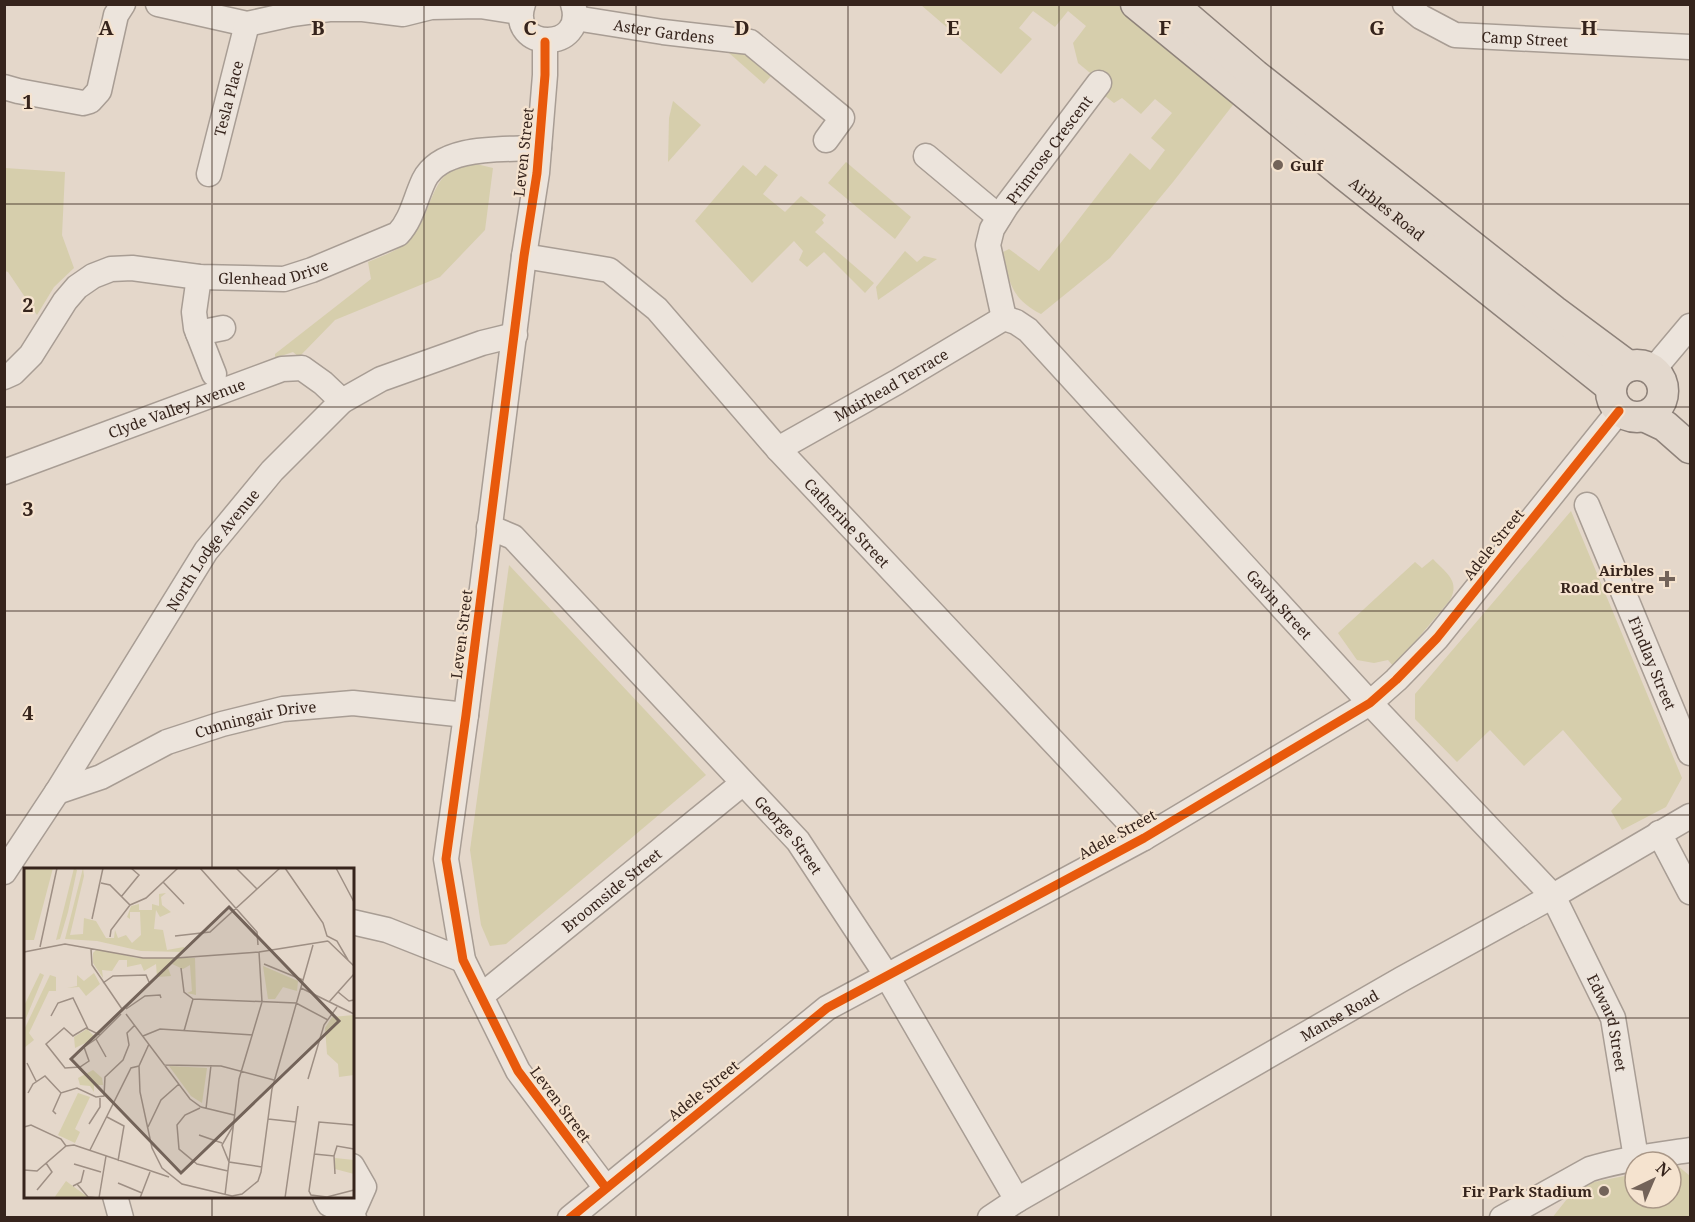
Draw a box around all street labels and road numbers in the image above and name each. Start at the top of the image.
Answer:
street label: Aster Gardens [612,14,716,48]
street label: Camp Street [1481,26,1569,51]
street label: Tesla Place [209,58,247,139]
street label: Primrose Crescent [1001,91,1096,208]
street label: Leven Street [508,106,538,198]
street label: Airbles Road [1345,173,1429,245]
street label: Glenhead Drive [218,254,331,289]
street label: Muirhead Terrace [830,344,952,426]
street label: Clyde Valley Avenue [105,374,248,443]
street label: Catherine Street [800,473,894,572]
street label: North Lodge Avenue [161,484,263,615]
street label: Adele Street [1458,504,1528,584]
street label: Gavin Street [1242,565,1317,643]
street label: Leven Street [446,588,476,680]
street label: Findlay Street [1624,613,1681,713]
street label: Cunningair Drive [192,696,317,742]
street label: George Street [750,791,827,878]
street label: Adele Street [1075,804,1159,864]
street label: Broomside Street [557,843,665,937]
street label: Edward Street [1583,970,1632,1073]
street label: Manse Road [1296,985,1382,1045]
street label: Adele Street [663,1055,743,1125]
street label: Leven Street [526,1062,596,1146]

